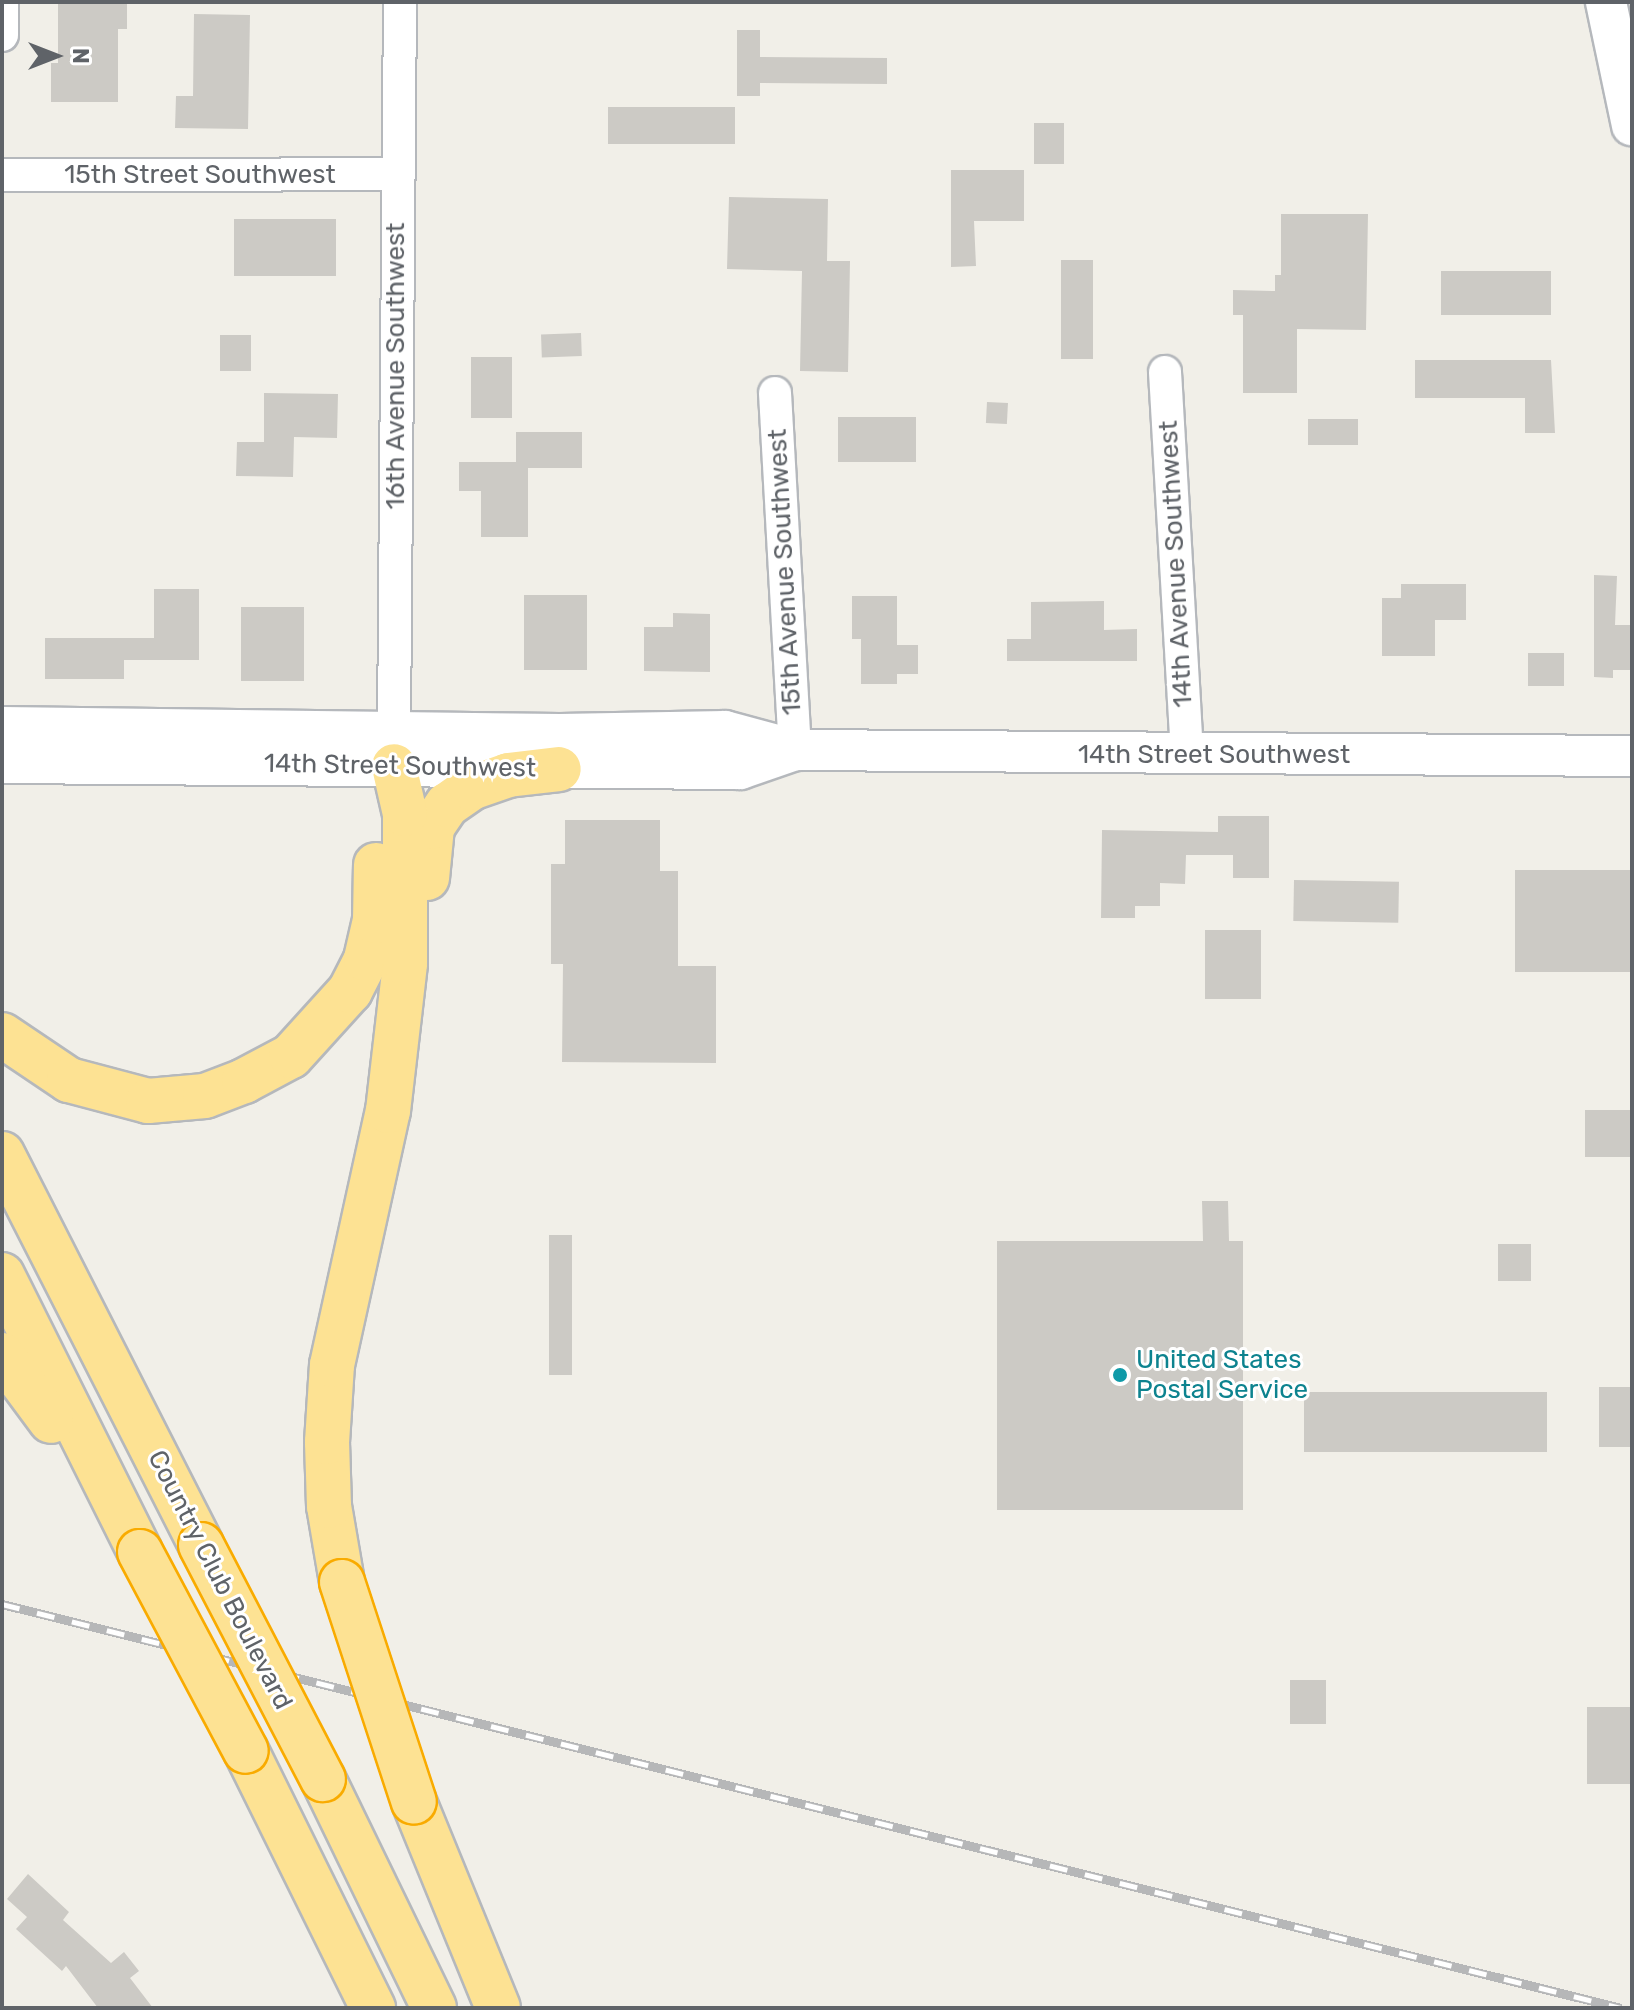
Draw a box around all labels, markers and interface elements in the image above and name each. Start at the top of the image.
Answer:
north arrow [16,16,96,96]
text: N [67,48,94,64]
street label: 15th Street Southwest [64,159,336,191]
street label: 16th Avenue Southwest [380,222,412,510]
street label: 14th Avenue Southwest [1153,419,1199,709]
street label: 15th Avenue Southwest [762,428,808,716]
street label: 14th Street Southwest [1078,739,1350,771]
street label: 14th Street Southwest [264,748,536,784]
place label: United States Postal Service [1136,1344,1308,1406]
marker: United States Postal Service [1111,1366,1129,1384]
street label: Country Club Boulevard [141,1445,299,1715]

